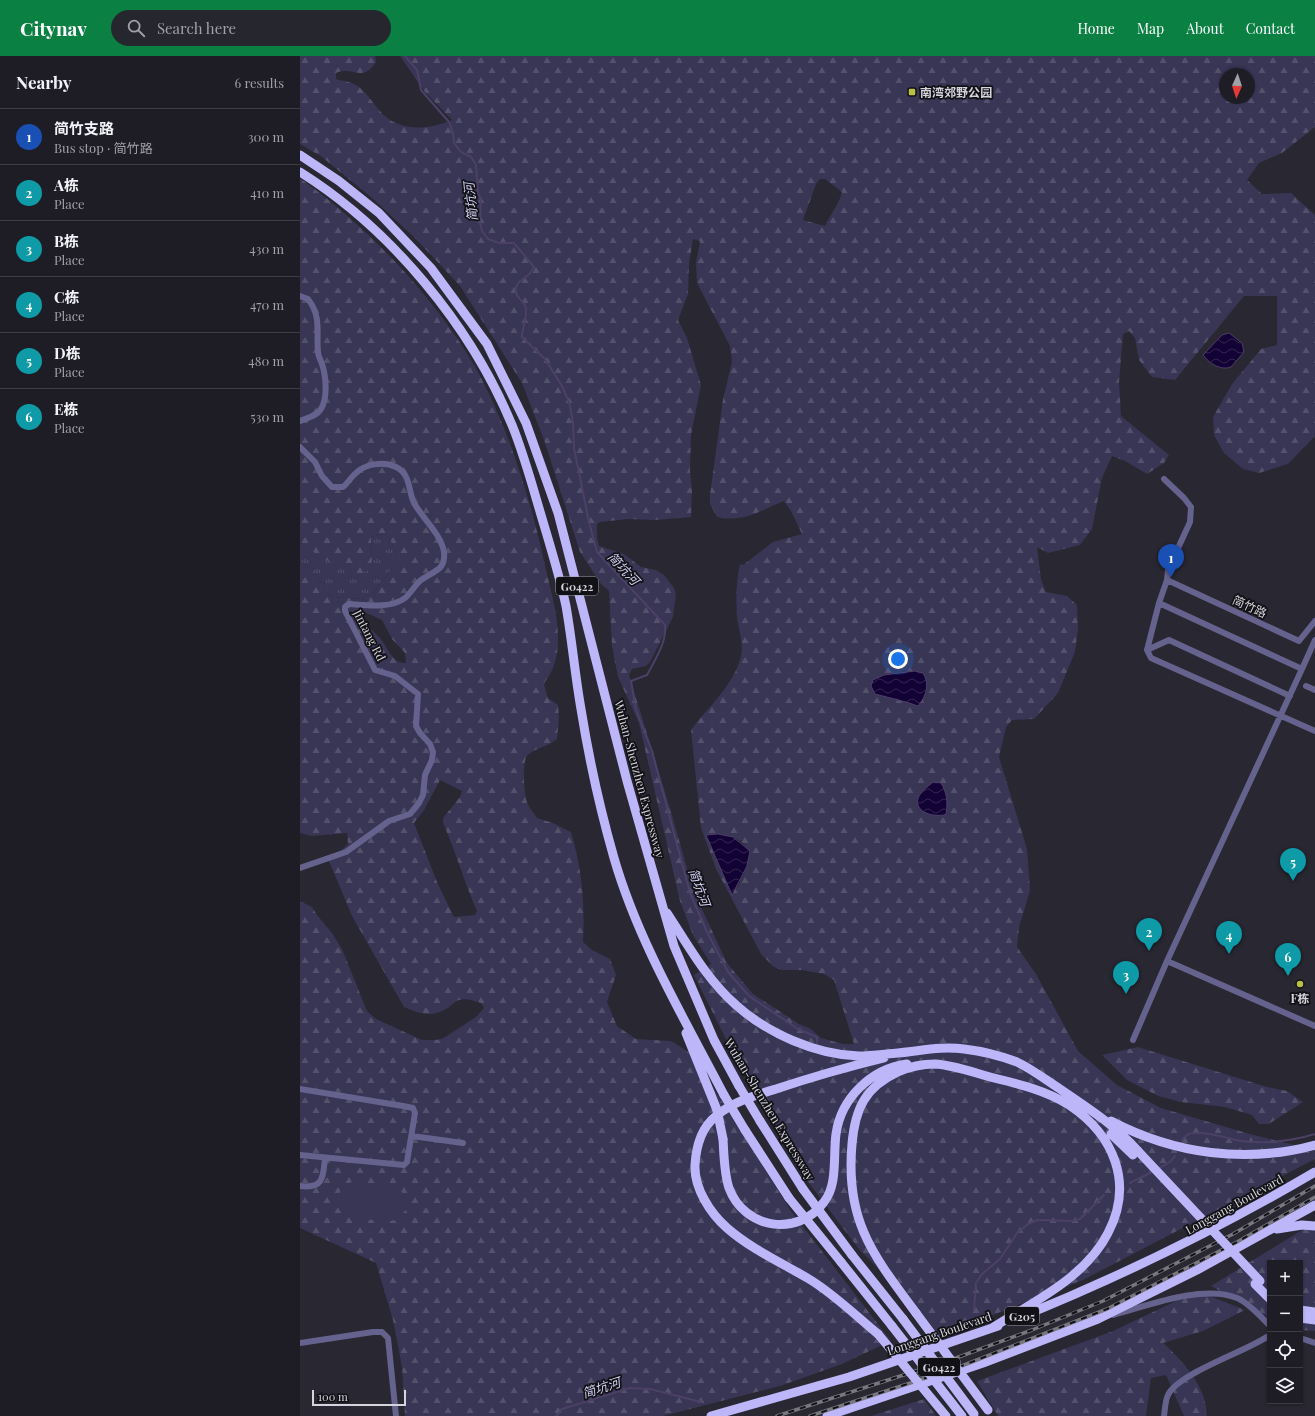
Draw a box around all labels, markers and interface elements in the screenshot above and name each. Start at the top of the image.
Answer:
search box [111,10,391,46]
text: Citynav [20,15,87,41]
icon: search [125,17,147,39]
text: Search here [157,18,236,38]
text: Home [1077,19,1115,38]
text: Map [1137,19,1164,38]
text: About [1186,19,1224,38]
text: Contact [1246,19,1295,38]
north arrow [1219,68,1255,104]
text: Nearby [16,71,71,93]
text: 6 results [234,74,284,91]
place label: 南湾郊野公园 [920,84,992,100]
marker: 南湾郊野公园 [907,87,917,97]
text: 简竹支路 [54,118,114,138]
text: 1 [27,128,31,145]
text: 300 m [248,128,284,145]
text: Bus stop · 简竹路 [54,139,153,156]
text: A栋 [54,175,79,195]
water label: 简坑河 [459,179,480,222]
text: 2 [26,184,32,201]
text: 410 m [250,184,284,201]
text: Place [54,195,85,212]
text: B栋 [54,231,79,251]
text: 3 [26,240,32,257]
text: 430 m [249,240,284,257]
text: Place [54,251,85,268]
text: C栋 [54,287,80,307]
text: 4 [26,296,32,313]
text: 470 m [250,296,284,313]
text: Place [54,307,85,324]
text: D栋 [54,343,81,363]
text: 5 [26,352,32,369]
text: 480 m [248,352,284,369]
text: Place [54,363,85,380]
text: E栋 [54,399,79,419]
text: 6 [25,408,33,425]
text: 530 m [250,408,284,425]
text: Place [54,419,85,436]
pin: 1 [1158,544,1184,577]
water label: 简坑河 [604,548,646,590]
road number: G0422 [556,577,598,595]
street label: 简竹路 [1230,591,1270,621]
street label: Jintang Rd [350,606,390,664]
your location [888,649,908,669]
street label: Wuhan-Shenzhen Expressway [611,697,669,860]
pin: 5 [1280,848,1306,881]
water label: 简坑河 [685,866,716,911]
pin: 2 [1136,918,1162,951]
pin: 4 [1216,921,1242,954]
pin: 6 [1275,943,1301,976]
pin: 3 [1113,961,1139,994]
marker: F栋 [1295,979,1305,989]
place label: F栋 [1290,990,1310,1006]
street label: Wuhan-Shenzhen Expressway [721,1034,819,1183]
street label: Longgang Boulevard [1182,1170,1286,1238]
map controls [1267,1260,1303,1404]
button: + [1267,1260,1303,1296]
button: − [1267,1296,1303,1332]
road number: G205 [1005,1307,1039,1325]
street label: Longgang Boulevard [884,1308,994,1358]
button: locate [1267,1332,1303,1368]
road number: G0422 [918,1358,960,1376]
button: layers [1267,1368,1303,1404]
water label: 简坑河 [580,1372,625,1401]
scale bar [312,1388,406,1407]
text: 100 m [318,1389,348,1404]

